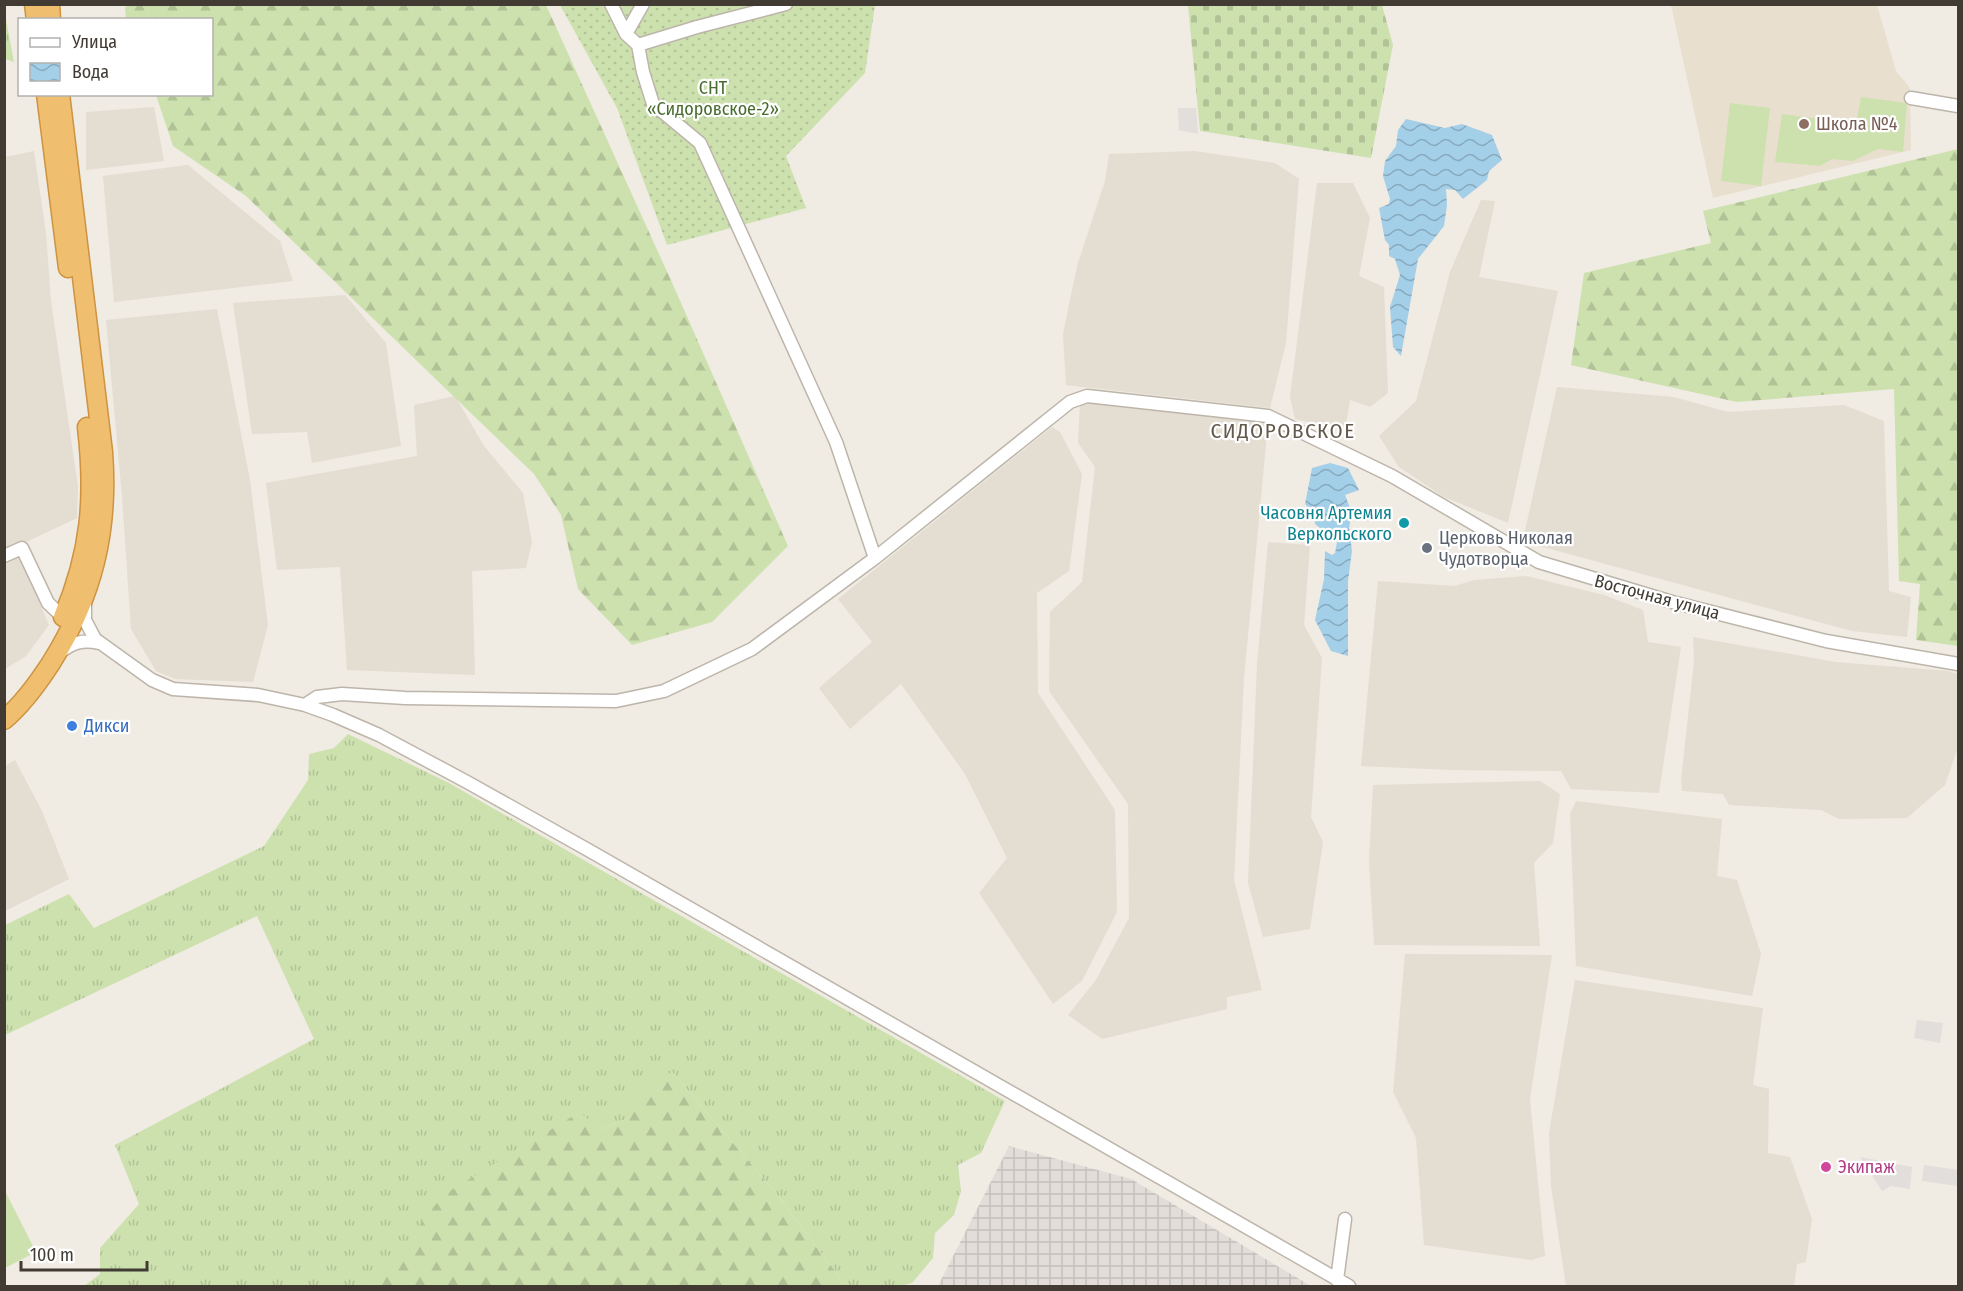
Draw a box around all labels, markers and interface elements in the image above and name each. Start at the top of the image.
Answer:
legend [18,18,213,96]
text: Улица [71,31,117,53]
text: Вода [72,61,109,83]
park label: СНТ «Сидоровское-2» [647,77,779,120]
place label: Школа №4 [1816,113,1898,135]
marker: Школа №4 [1797,117,1811,131]
district label: СИДОРОВСКОЕ [1210,418,1356,444]
place label: Часовня Артемия Веркольского [1261,502,1392,545]
marker: Часовня Артемия Веркольского [1397,516,1411,530]
place label: Церковь Николая Чудотворца [1439,527,1573,570]
marker: Церковь Николая Чудотворца [1420,541,1434,555]
street label: Восточная улица [1592,570,1722,624]
place label: Дикси [83,715,129,737]
marker: Дикси [65,719,79,733]
place label: Экипаж [1838,1156,1895,1178]
marker: Экипаж [1819,1160,1833,1174]
scale bar [21,1234,147,1272]
text: 100 m [30,1244,74,1266]

